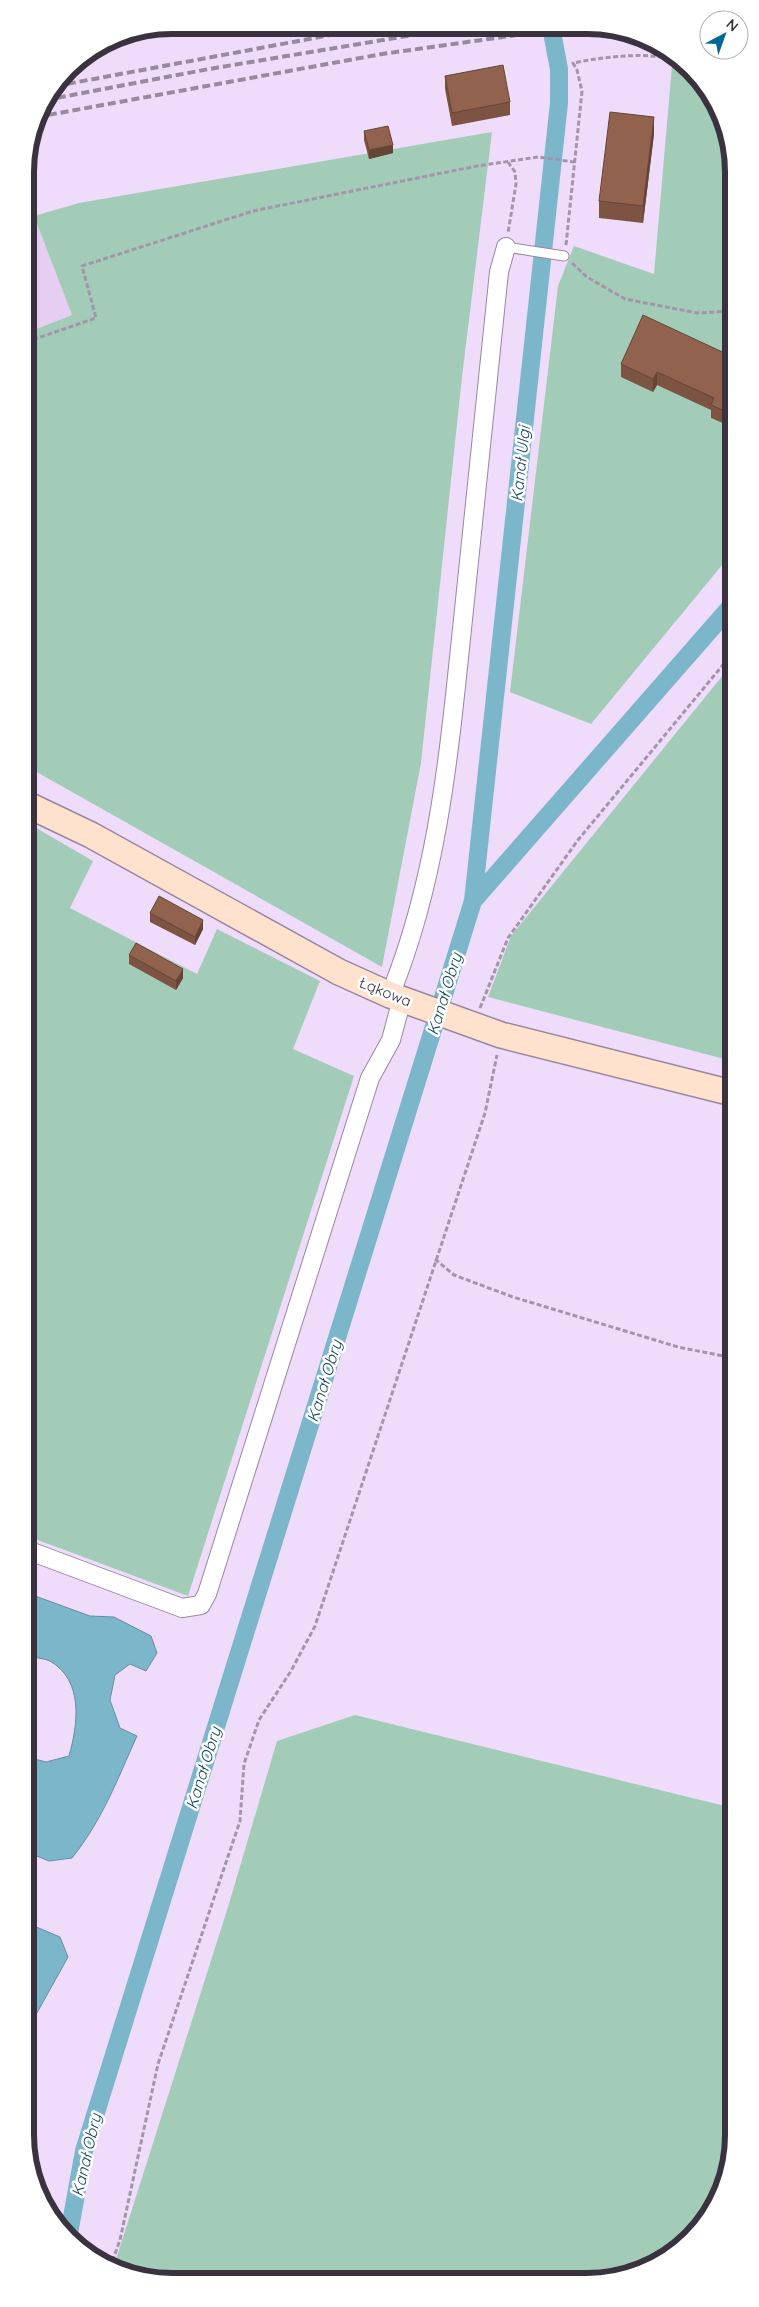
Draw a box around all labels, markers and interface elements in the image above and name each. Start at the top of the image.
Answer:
north arrow [699,10,749,60]
text: N [723,15,742,35]
water label: Kanał Ulgi [506,424,534,503]
water label: Kanał Obry [422,950,466,1037]
street label: Łąkowa [356,972,414,1011]
water label: Kanał Obry [302,1337,346,1424]
water label: Kanał Obry [181,1724,225,1811]
water label: Kanał Obry [67,2111,105,2199]

